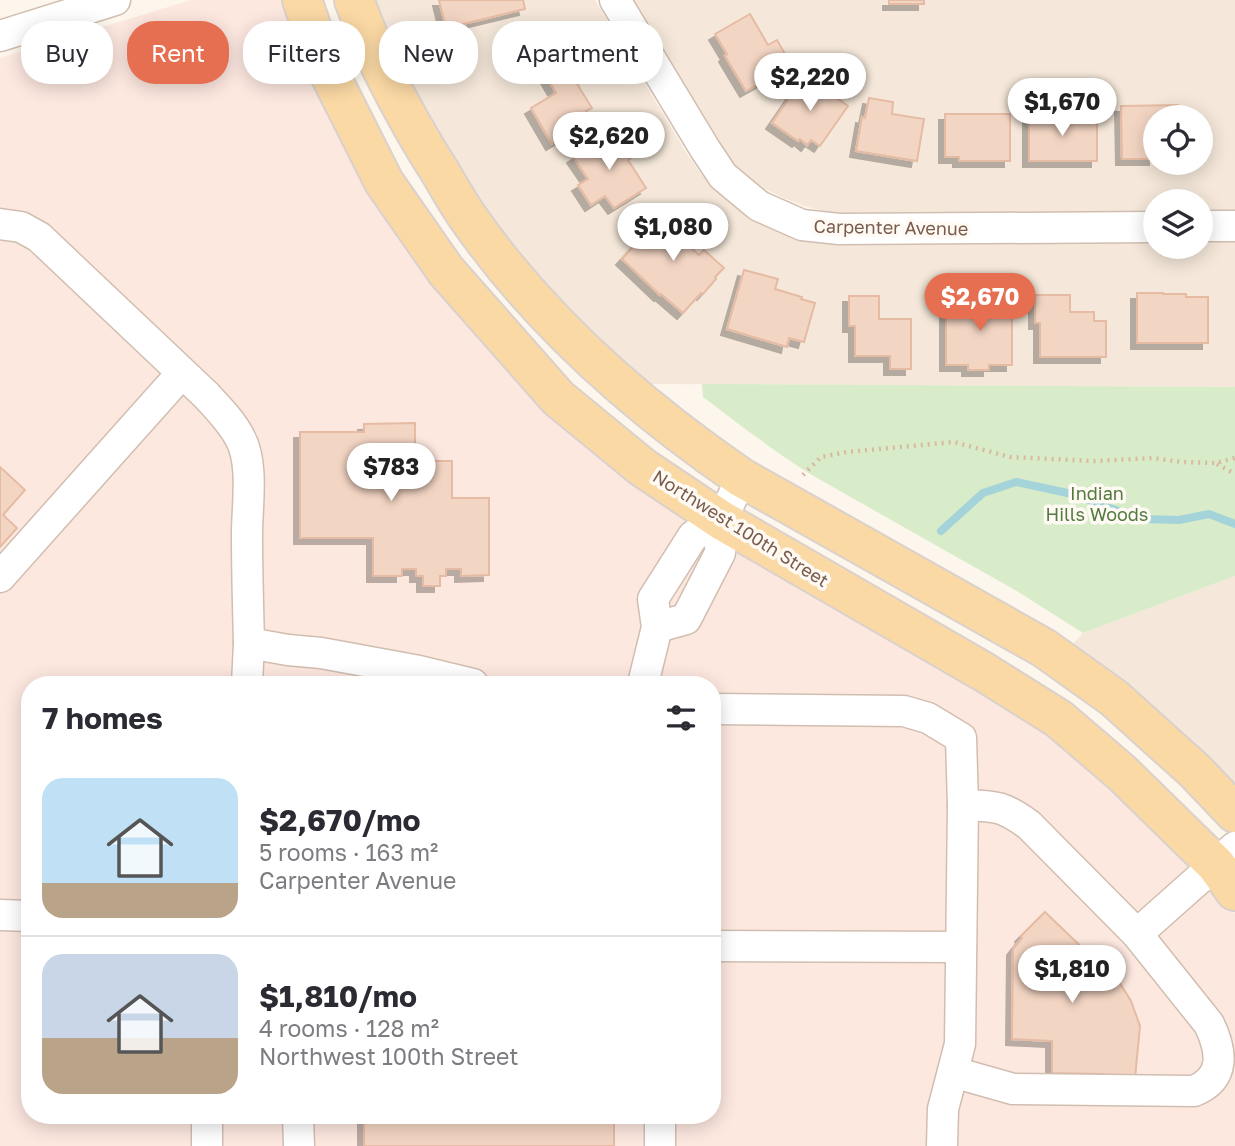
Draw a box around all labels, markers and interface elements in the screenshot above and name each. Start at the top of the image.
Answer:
chip: Buy [21,21,113,84]
chip: Rent [127,21,229,84]
chip: Filters [243,21,365,84]
chip: New [379,21,478,84]
chip: Apartment [492,21,663,84]
pin: $2,220 [753,54,867,113]
text: $2,220 [770,62,850,90]
pin: $1,670 [1005,78,1119,138]
text: $1,670 [1024,87,1100,115]
map controls [1143,105,1213,259]
button: locate [1143,105,1213,175]
pin: $2,620 [552,113,666,172]
text: $2,620 [569,121,649,149]
button: layers [1143,189,1213,259]
pin: $1,080 [616,204,730,263]
text: $1,080 [633,212,713,240]
street label: Carpenter Avenue [814,215,968,239]
pin: $2,670 [923,274,1037,333]
text: $2,670 [941,282,1019,310]
pin: $783 [350,444,432,503]
text: $783 [363,452,419,480]
street label: Northwest 100th Street [649,465,833,591]
park label: Indian Hills Woods [1046,482,1148,525]
icon: filters [662,699,700,737]
text: 7 homes [42,700,163,736]
text: $2,670/mo [259,802,421,838]
icon: home [98,806,182,890]
text: 5 rooms · 163 m² [259,838,438,866]
text: Carpenter Avenue [259,866,456,894]
pin: $1,810 [1015,946,1129,1005]
text: $1,810 [1034,954,1110,982]
text: $1,810/mo [259,978,417,1014]
icon: home [98,982,182,1066]
text: 4 rooms · 128 m² [259,1014,439,1042]
text: Northwest 100th Street [259,1042,519,1070]

